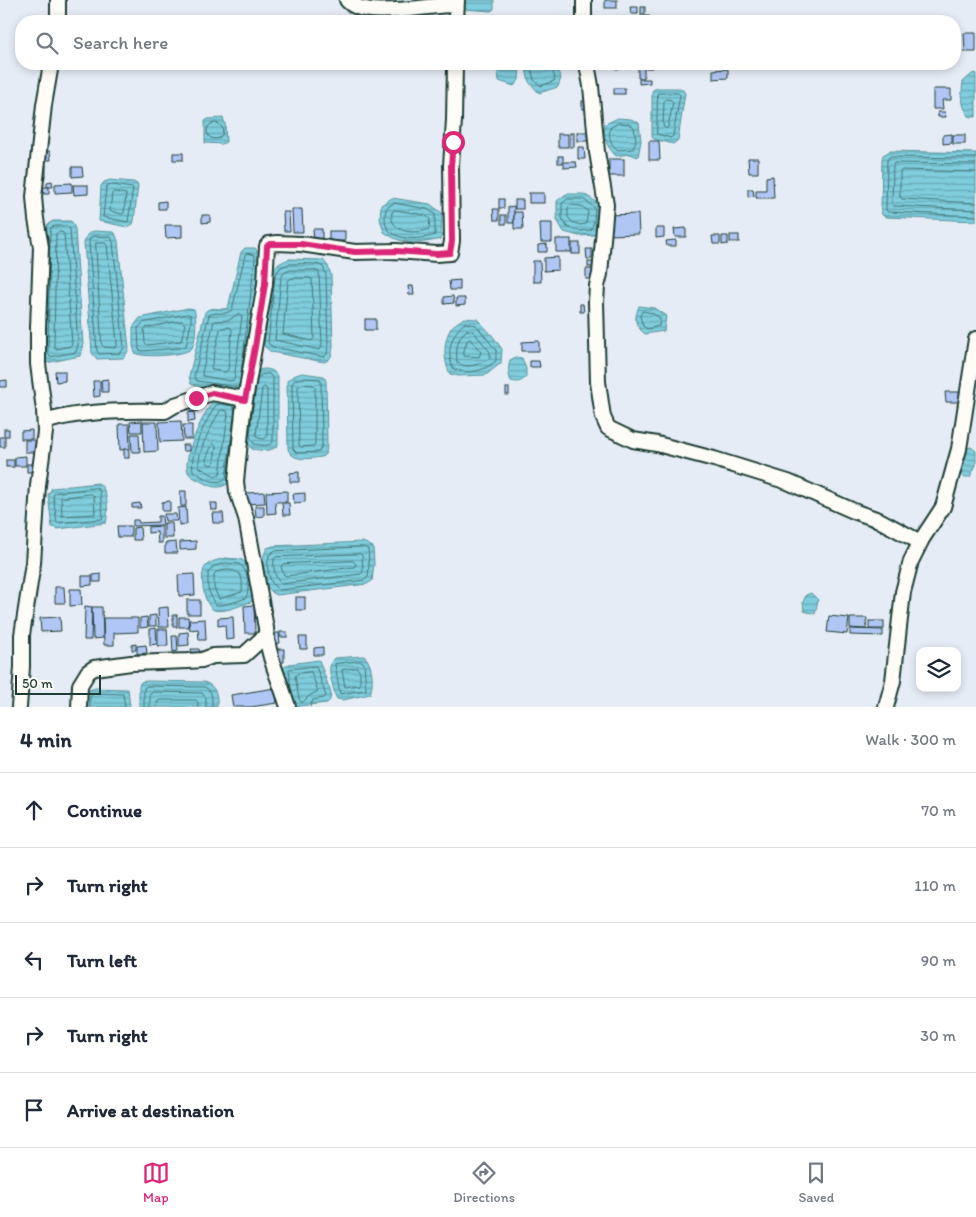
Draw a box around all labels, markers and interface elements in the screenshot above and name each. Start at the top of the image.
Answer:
search box [15,15,961,70]
icon: search [33,29,61,57]
text: Search here [73,31,168,54]
route start [442,131,465,154]
route end [185,387,208,410]
map controls [916,647,961,692]
button: layers [916,647,961,692]
scale bar [15,672,101,695]
text: 50 m [22,675,53,692]
text: 4 min [20,727,72,752]
text: Walk · 300 m [865,730,956,749]
icon: ahead [20,796,48,824]
text: Continue [67,799,142,822]
text: 70 m [921,801,956,820]
icon: right [20,871,48,899]
text: Turn right [67,874,148,897]
text: 110 m [914,876,956,895]
icon: left [20,946,48,974]
text: Turn left [67,949,137,972]
text: 90 m [921,951,956,970]
icon: right [20,1021,48,1049]
text: Turn right [67,1024,148,1047]
text: 30 m [920,1026,956,1045]
icon: arrive [20,1096,48,1124]
text: Arrive at destination [67,1099,234,1122]
tab: Map [142,1159,170,1206]
tab: Directions [453,1159,515,1206]
tab: Saved [798,1159,834,1206]

